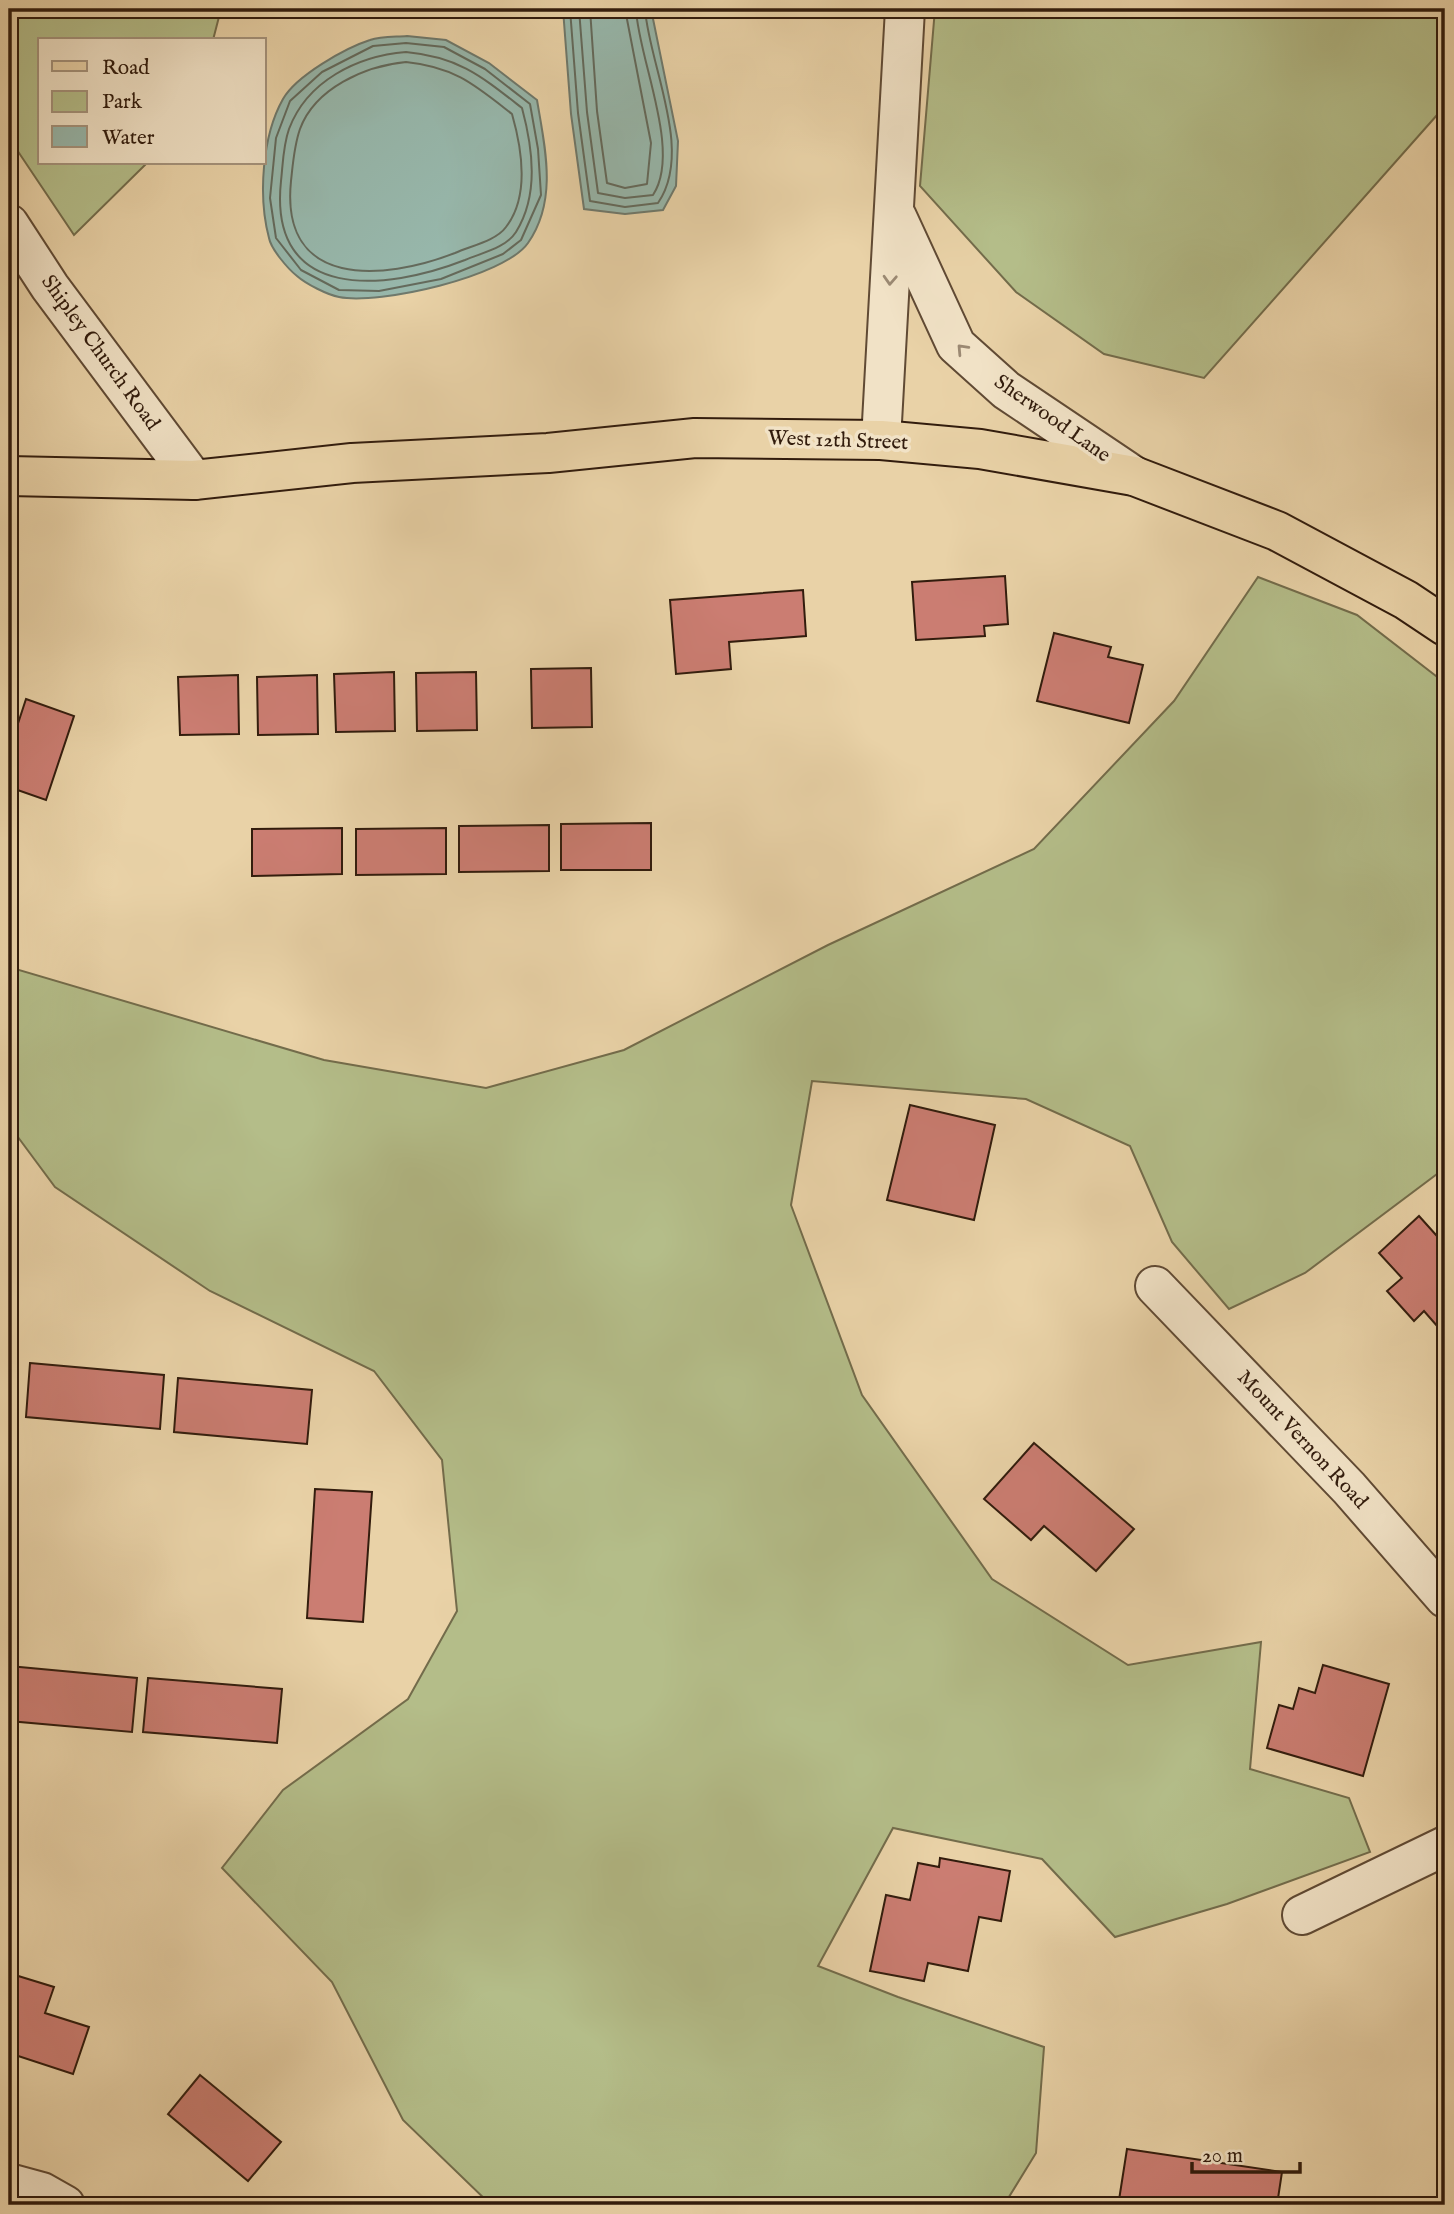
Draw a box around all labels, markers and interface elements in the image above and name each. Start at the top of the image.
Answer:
legend [38,38,266,164]
text: Road [102,55,150,82]
text: Park [102,89,143,116]
text: Water [102,125,155,152]
street label: Shipley Church Road [34,270,166,437]
one-way arrow [883,275,898,286]
one-way arrow [957,344,970,357]
street label: Sherwood Lane [988,369,1116,469]
street label: West 12th Street [767,425,909,457]
street label: Mount Vernon Road [1231,1365,1374,1516]
scale bar [1192,2130,1300,2174]
text: 20 m [1202,2143,1243,2170]

